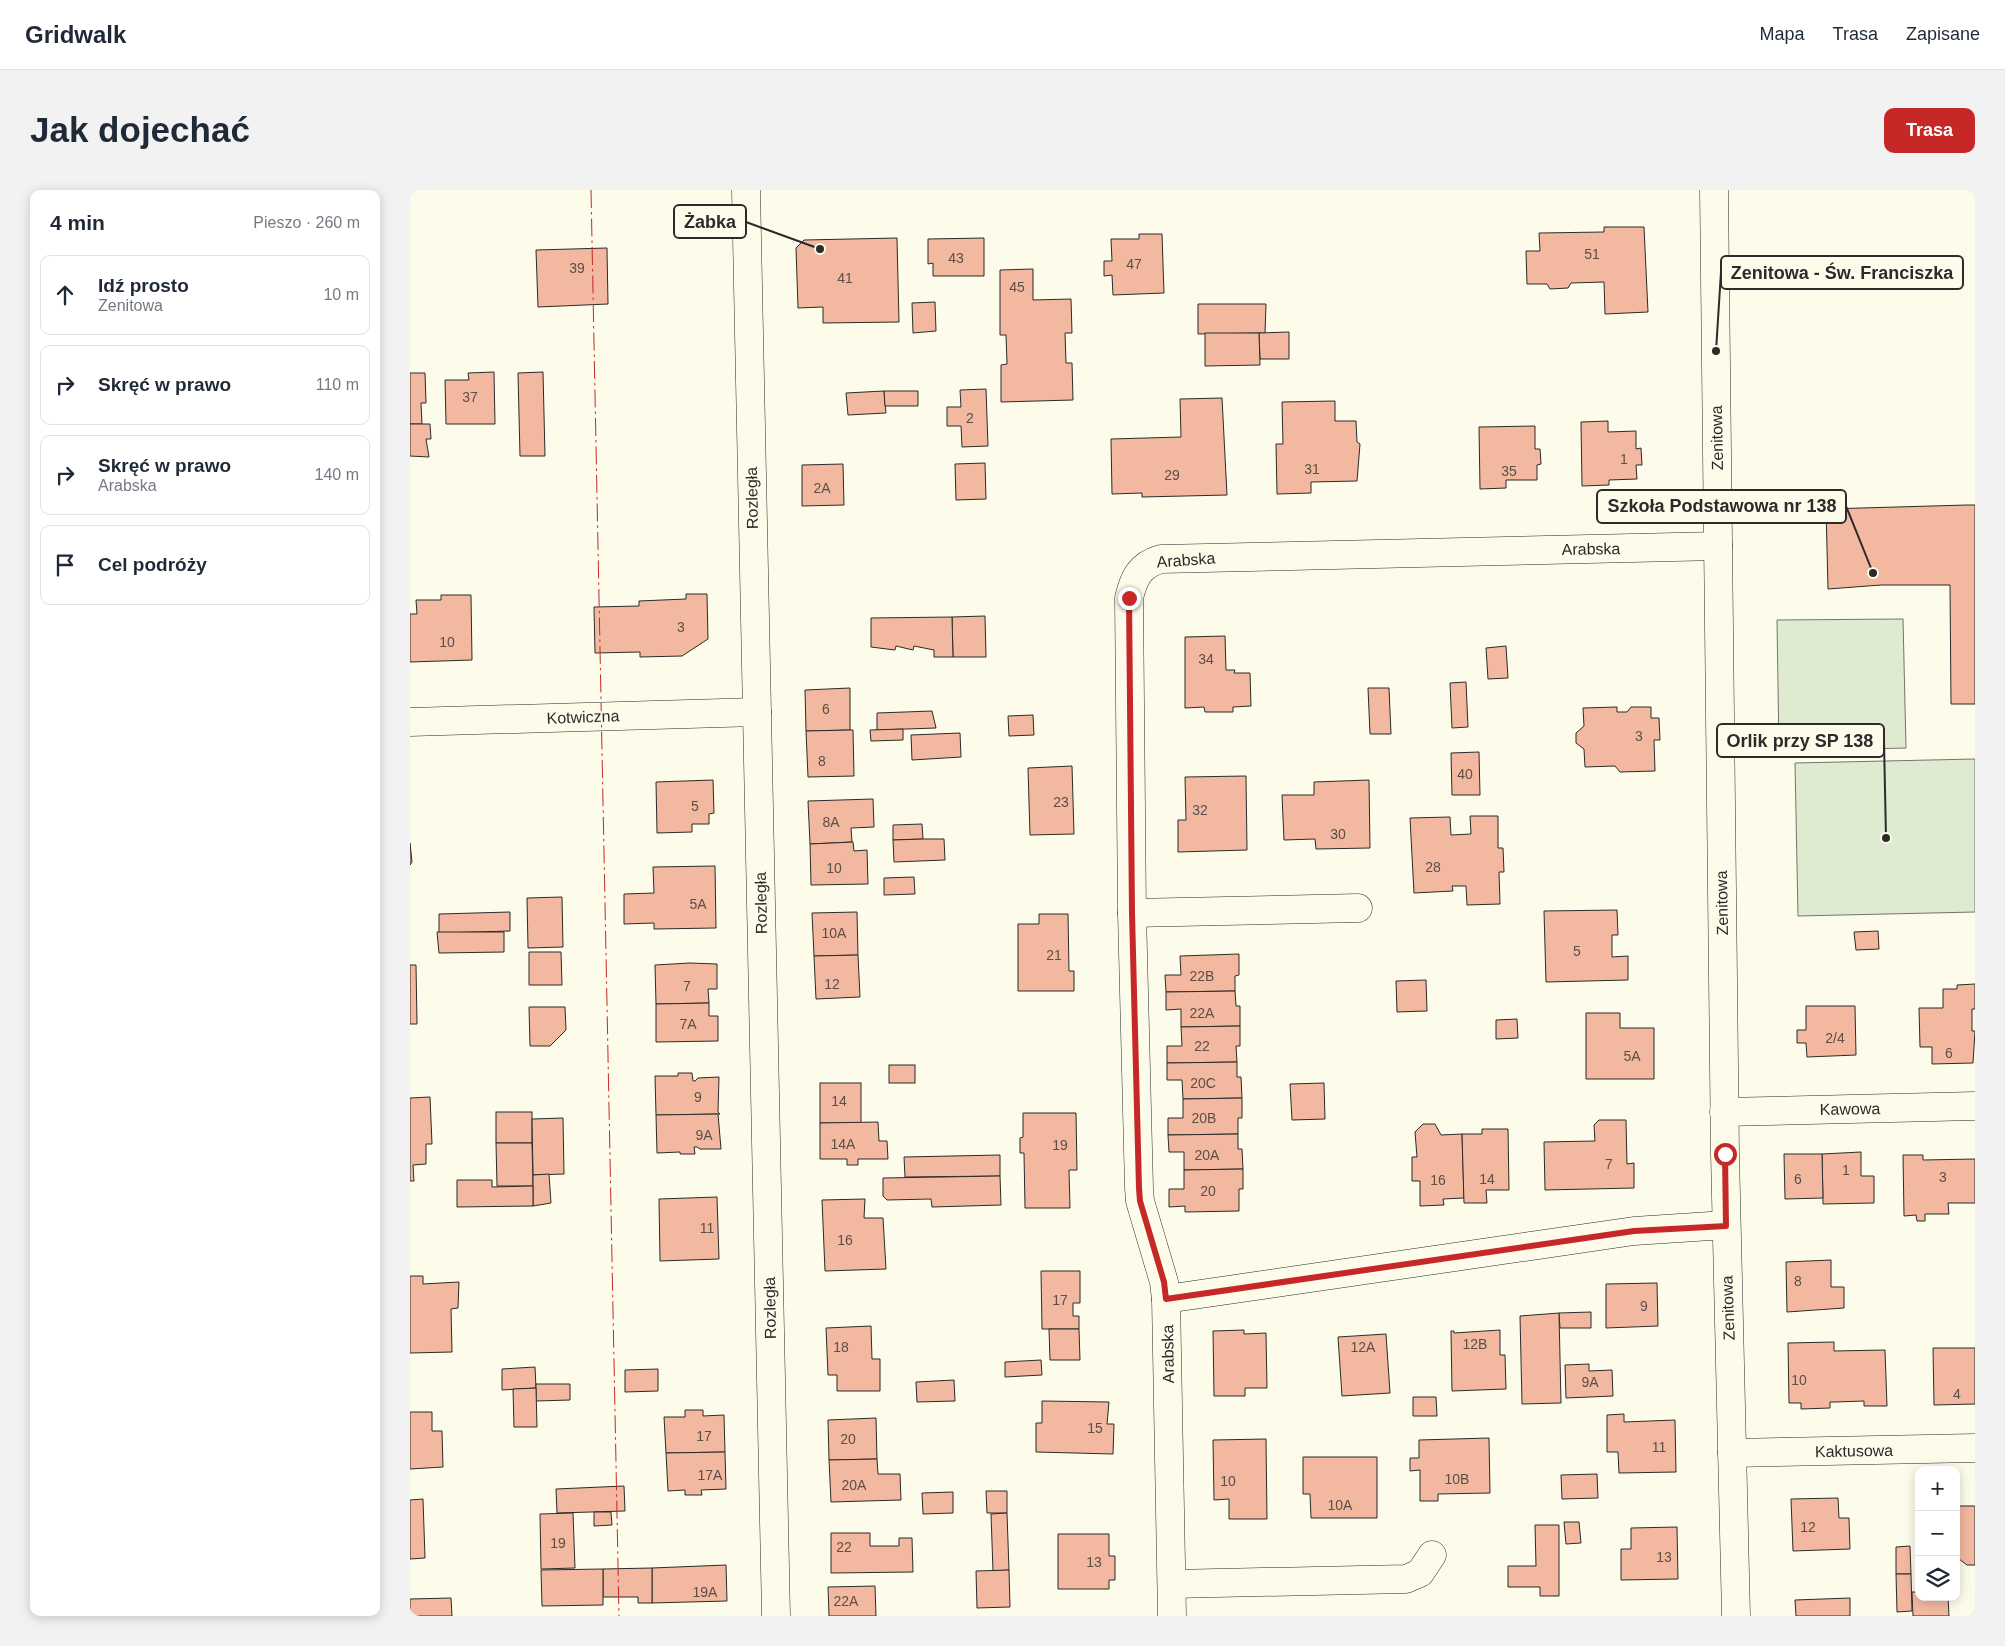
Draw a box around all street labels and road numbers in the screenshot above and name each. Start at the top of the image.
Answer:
street label: Zenitowa [1708,405,1726,471]
street label: Rozległa [743,467,761,529]
street label: Arabska [1562,540,1621,558]
street label: Arabska [1156,549,1216,571]
street label: Kotwiczna [546,707,620,727]
street label: Zenitowa [1713,870,1731,936]
street label: Rozległa [752,872,770,934]
street label: Kawowa [1820,1100,1880,1118]
street label: Zenitowa [1718,1275,1738,1341]
street label: Rozległa [761,1277,779,1339]
street label: Arabska [1159,1324,1177,1383]
street label: Kaktusowa [1815,1442,1893,1460]

